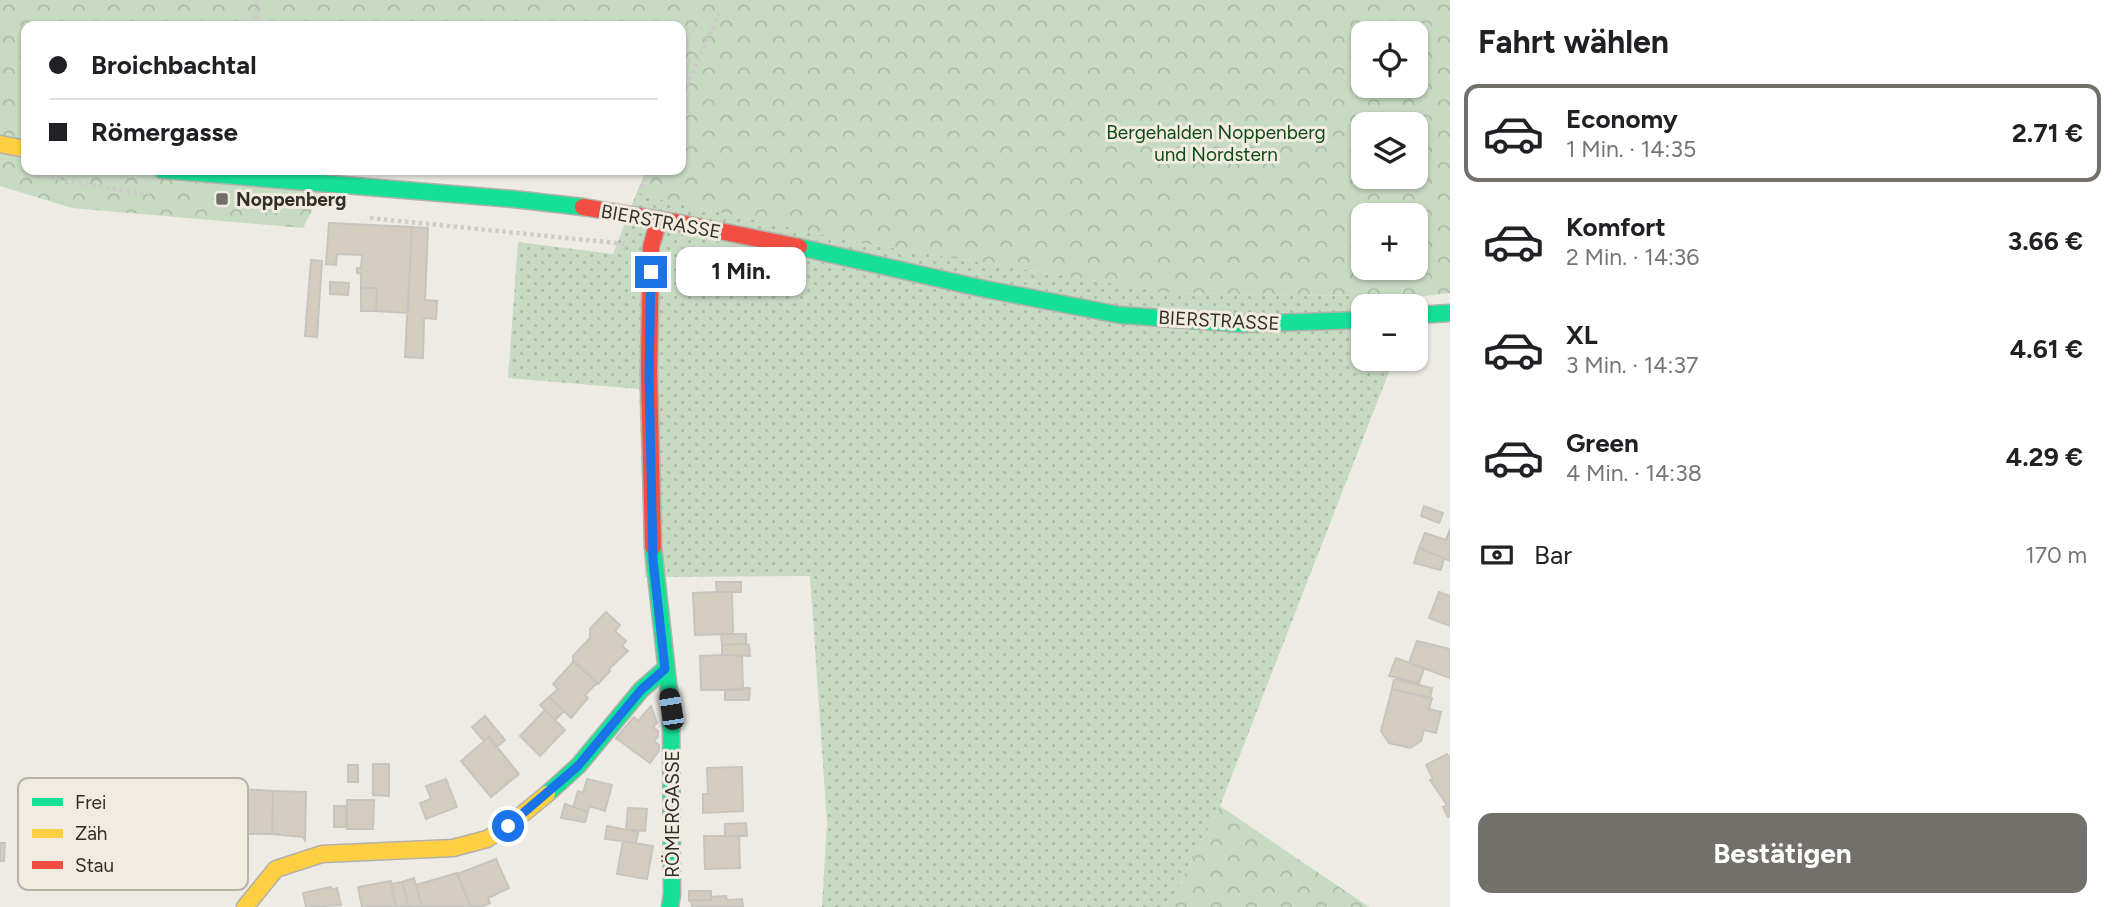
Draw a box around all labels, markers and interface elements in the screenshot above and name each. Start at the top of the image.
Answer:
map controls [1351,21,1428,371]
button: locate [1351,21,1428,98]
text: Fahrt wählen [1478,23,1669,61]
text: Broichbachtal [91,49,257,81]
icon: car [1482,102,1545,165]
text: Economy [1566,103,1678,135]
button: layers [1351,112,1428,189]
text: Römergasse [91,116,238,148]
text: 2.71 € [2012,117,2083,149]
park label: Bergehalden Noppenberg und Nordstern [1106,121,1326,166]
text: 1 Min. · 14:35 [1566,135,1696,163]
place label: Noppenberg [236,188,346,211]
marker: Noppenberg [214,191,230,207]
street label: BIERSTRASSE [599,200,723,243]
button: + [1351,203,1428,280]
icon: car [1482,210,1545,273]
text: Komfort [1566,211,1666,243]
text: 3.66 € [2008,225,2083,257]
text: 2 Min. · 14:36 [1566,243,1699,271]
callout: 1 Min. [676,247,805,296]
route end [635,256,667,288]
text: 1 Min. [711,257,771,285]
button: − [1351,294,1428,371]
street label: BIERSTRASSE [1158,306,1280,335]
icon: car [1482,318,1545,381]
text: XL [1566,319,1598,351]
text: 4.61 € [2010,333,2083,365]
text: 3 Min. · 14:37 [1566,351,1698,379]
icon: car [1482,426,1545,489]
text: Green [1566,427,1639,459]
text: 4.29 € [2006,441,2083,473]
text: 4 Min. · 14:38 [1566,459,1702,487]
icon: cash [1478,536,1516,574]
text: Bar [1534,539,1572,571]
text: 170 m [2025,541,2087,569]
car [658,687,685,731]
street label: RÖMERGASSE [661,750,684,878]
legend [18,778,248,890]
text: Frei [75,791,106,814]
route start [492,810,524,842]
button: Bestätigen [1478,813,2087,893]
text: Zäh [75,822,107,845]
text: Stau [75,854,114,877]

